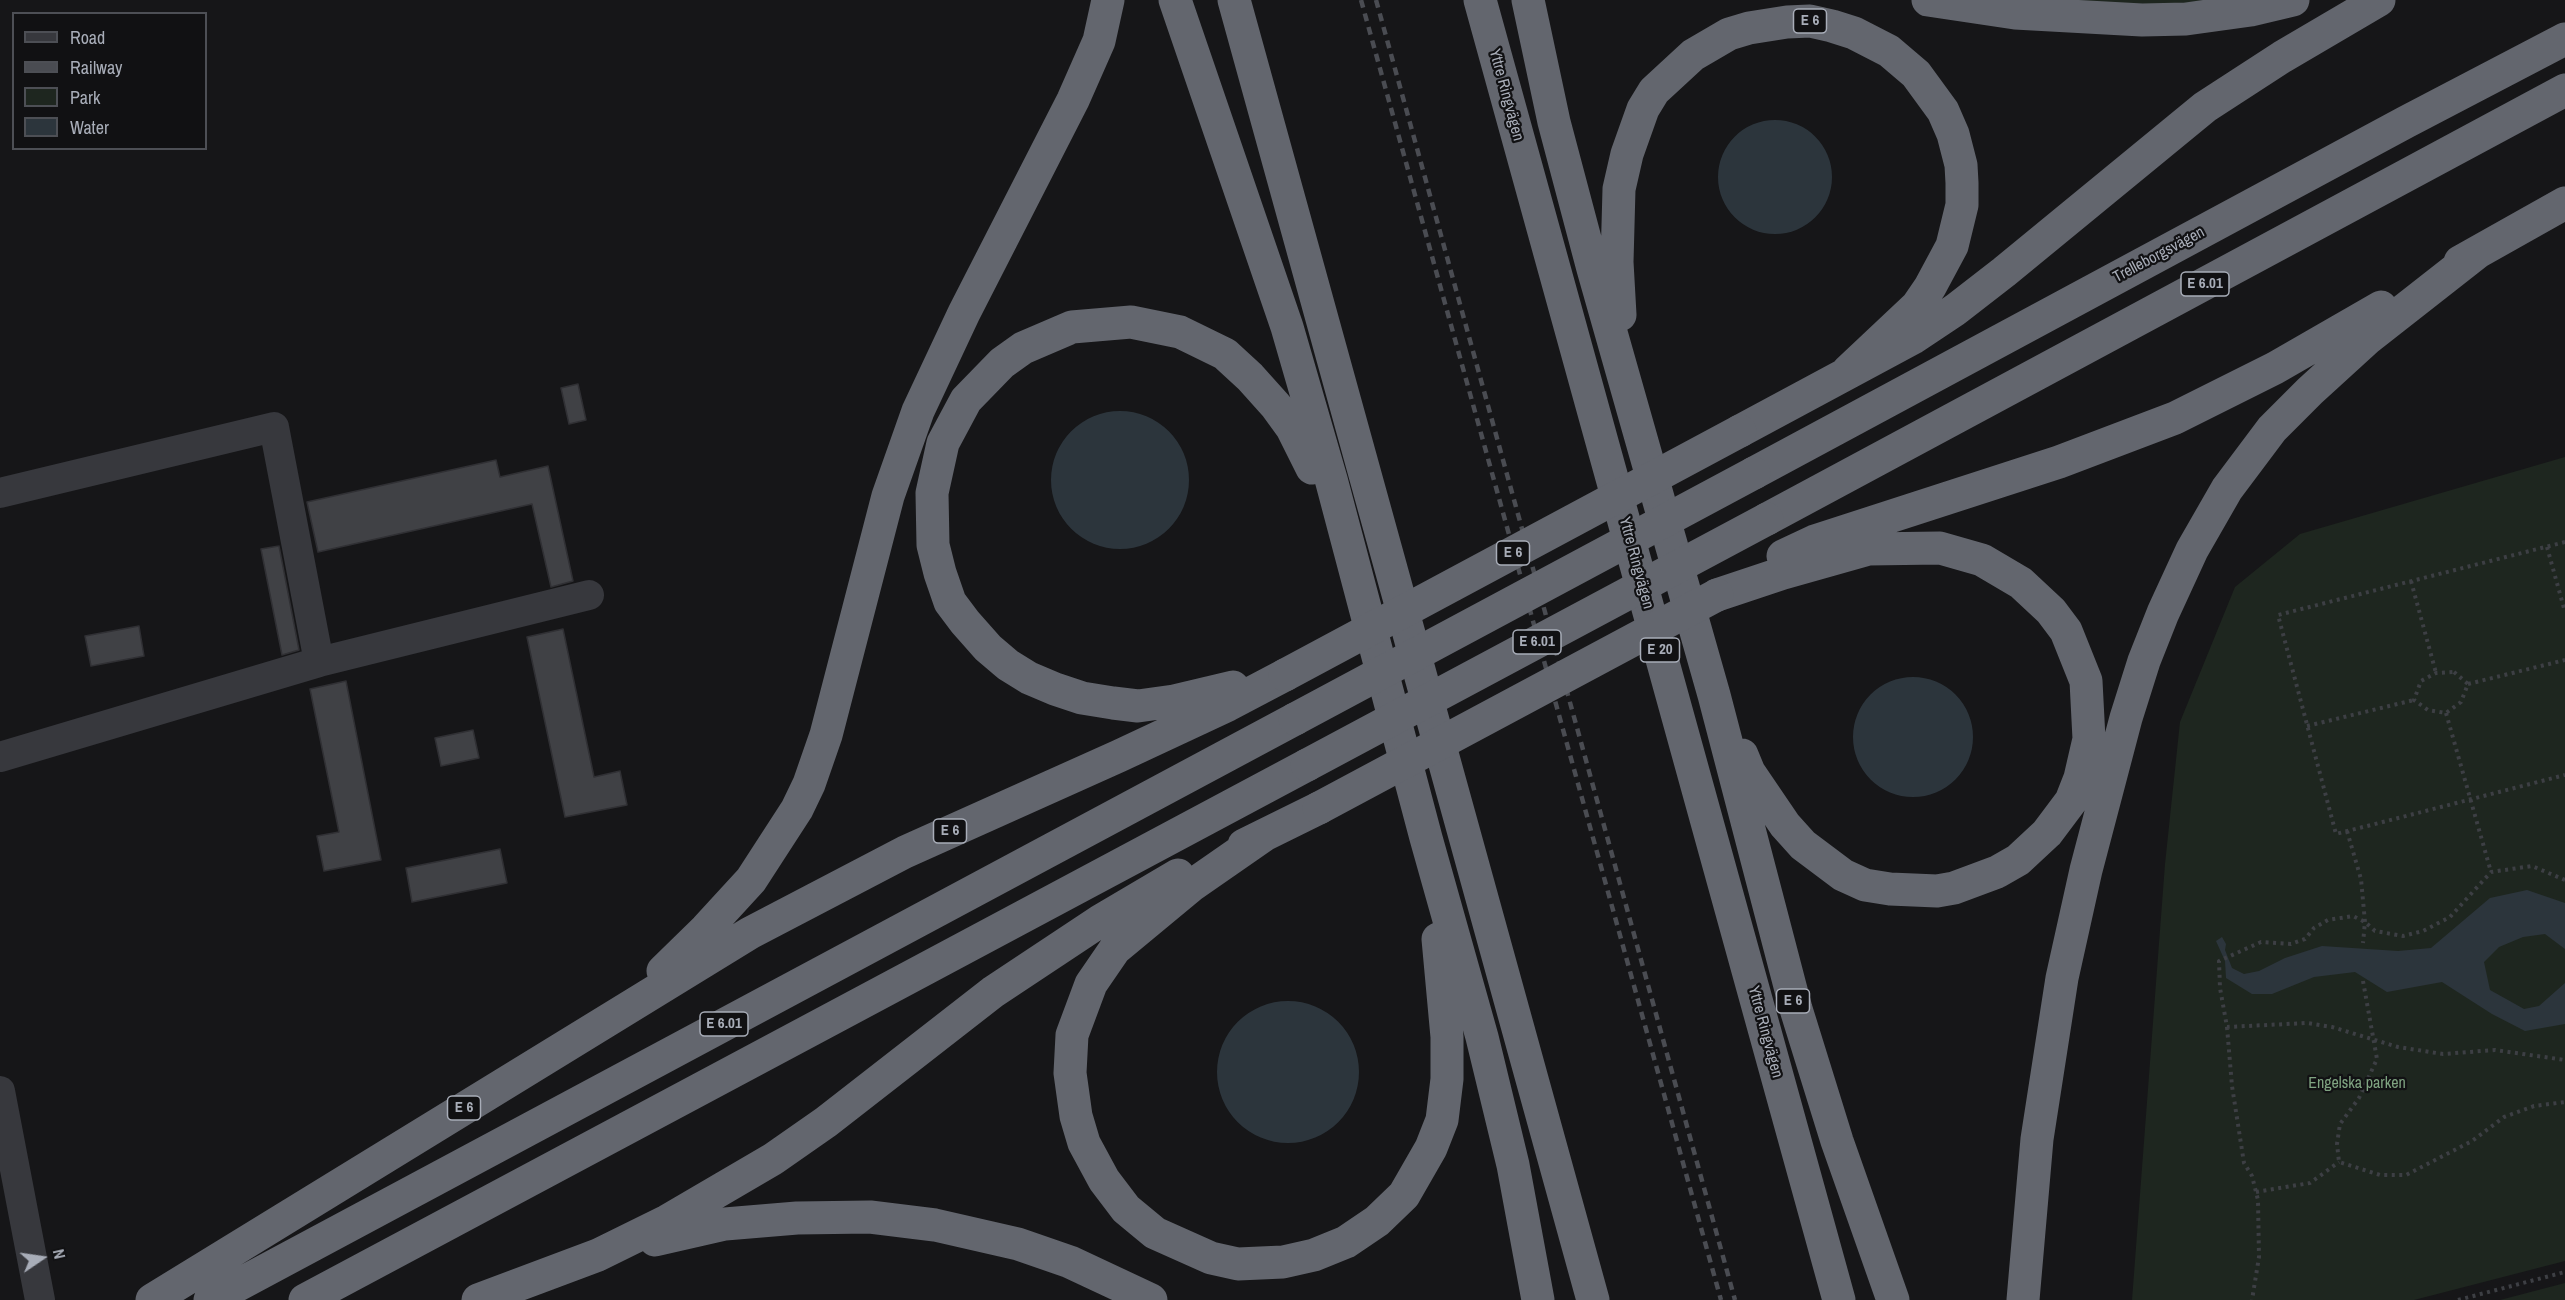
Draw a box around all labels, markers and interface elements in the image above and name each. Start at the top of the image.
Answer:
road number: E 6 [1794,9,1826,33]
legend [12,12,207,150]
text: Road [70,25,105,50]
street label: Yttre Ringvägen [1484,47,1528,143]
text: Railway [70,55,123,80]
text: Park [70,85,100,110]
text: Water [70,115,109,140]
street label: Trelleborgsvägen [2110,223,2208,287]
road number: E 6.01 [2181,272,2229,296]
street label: Yttre Ringvägen [1614,515,1658,611]
road number: E 6 [1496,541,1530,565]
road number: E 6.01 [1513,630,1561,654]
road number: E 20 [1640,638,1680,662]
road number: E 6 [934,819,966,843]
street label: Yttre Ringvägen [1743,984,1787,1080]
road number: E 6 [1776,989,1810,1013]
road number: E 6.01 [700,1012,748,1036]
park label: Engelska parken [2308,1074,2406,1094]
road number: E 6 [448,1096,480,1120]
north arrow [12,1228,72,1288]
text: N [48,1247,71,1261]

